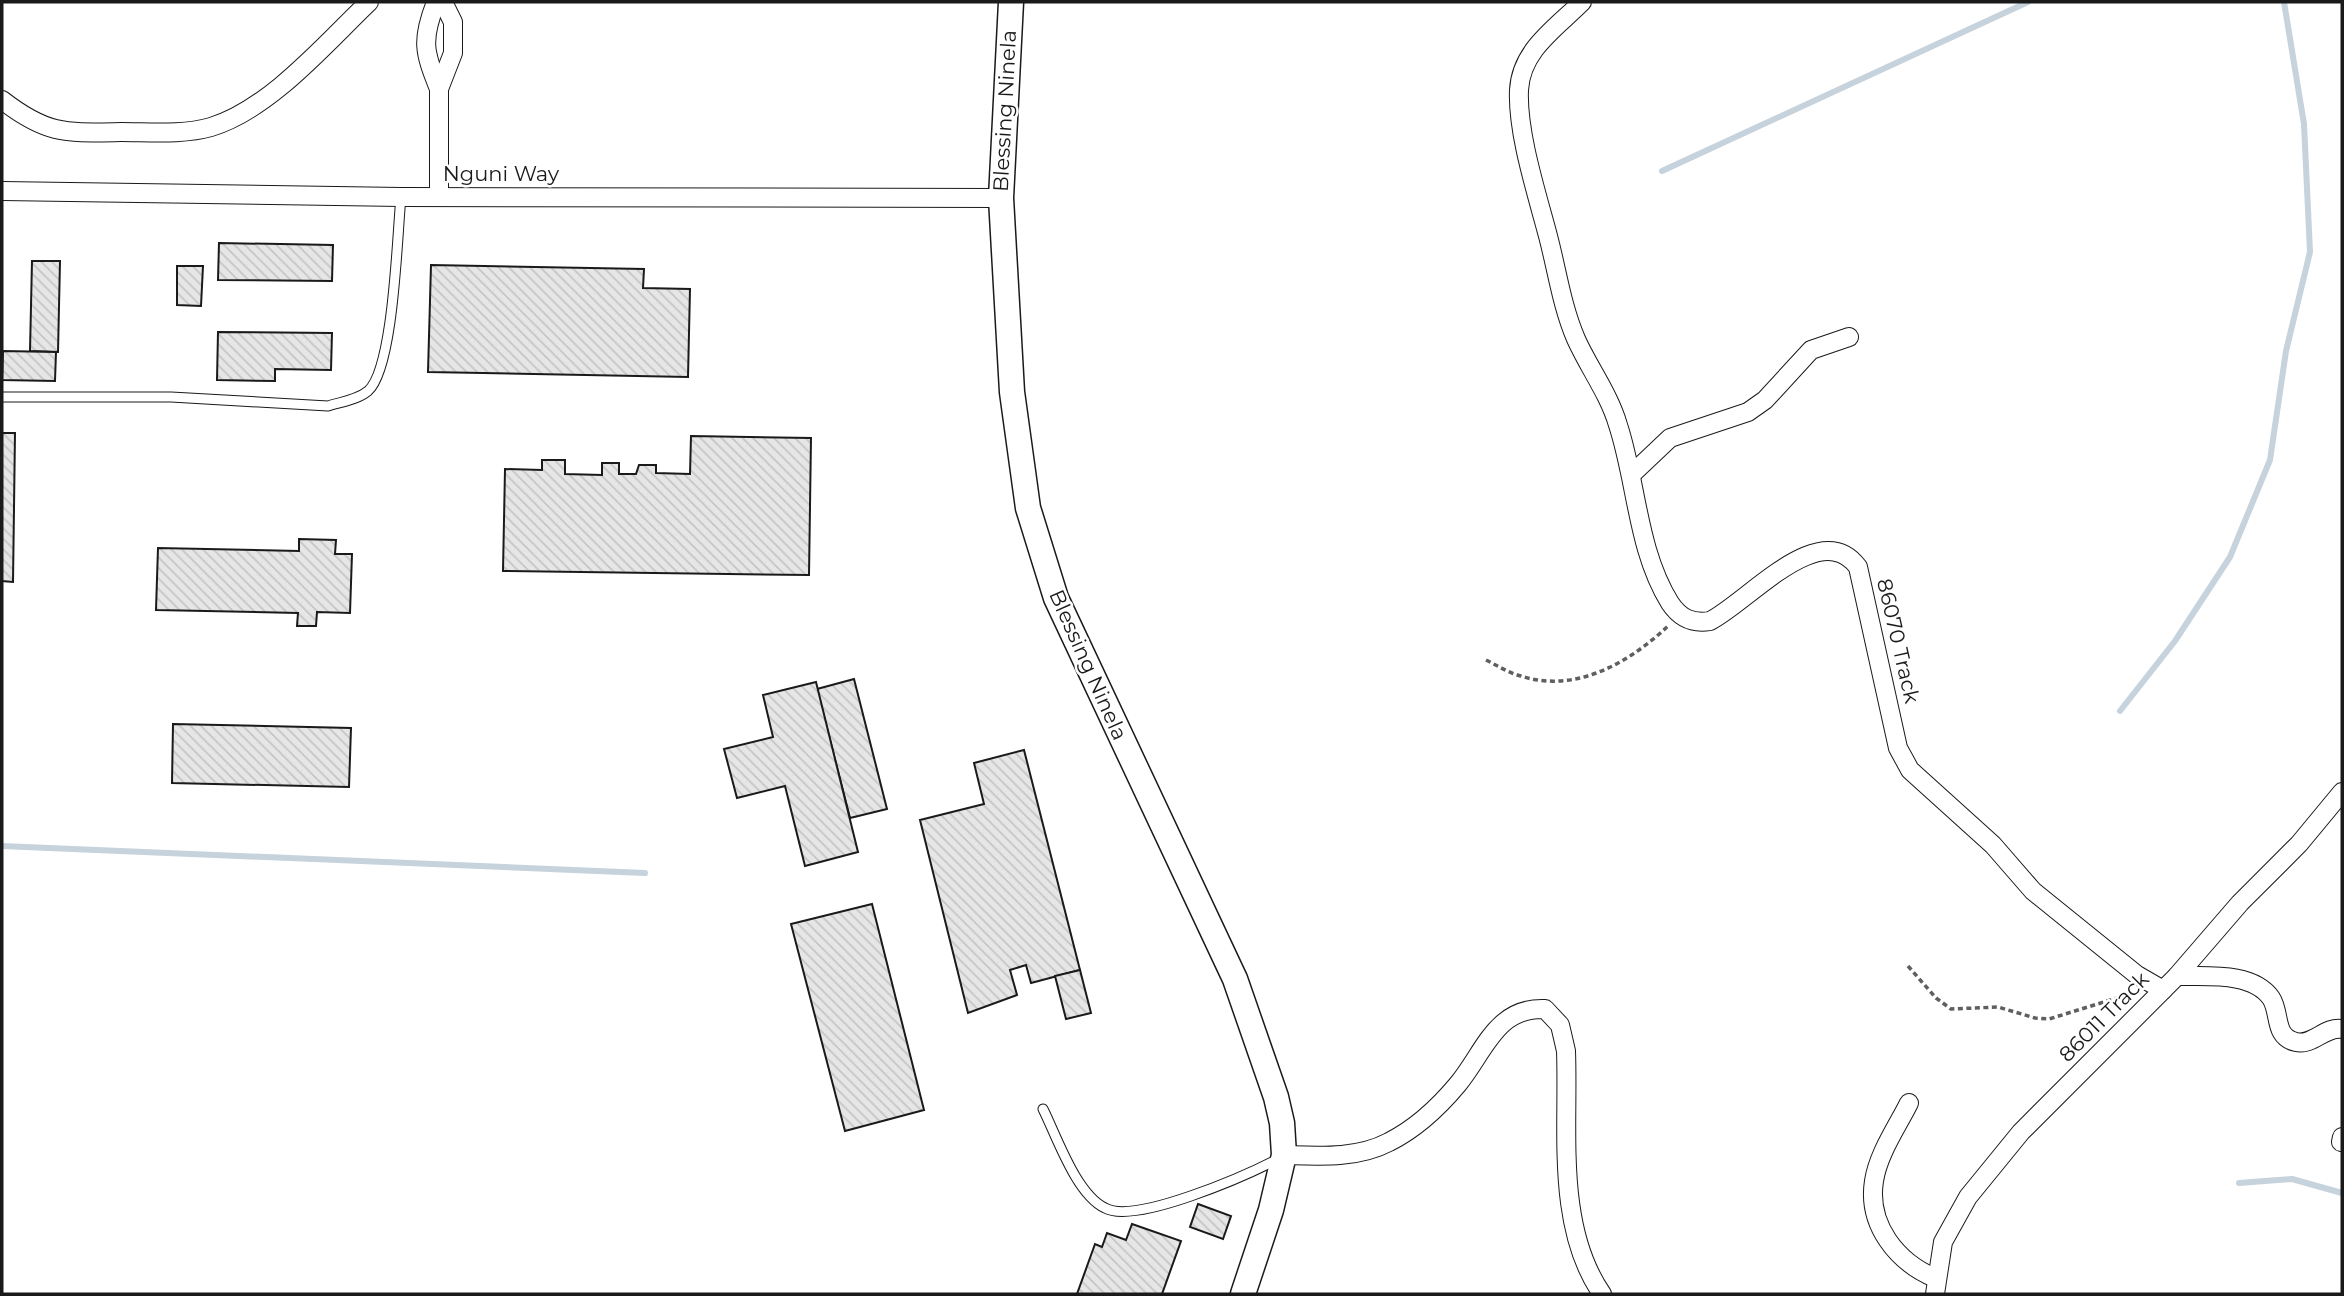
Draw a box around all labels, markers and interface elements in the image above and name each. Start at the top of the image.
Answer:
street label: Blessing Ninela [988,29,1021,193]
street label: Nguni Way [443,161,560,186]
street label: 86070 Track [1872,576,1925,706]
street label: Blessing Ninela [1044,586,1133,744]
street label: 86011 Track [2054,966,2154,1067]

